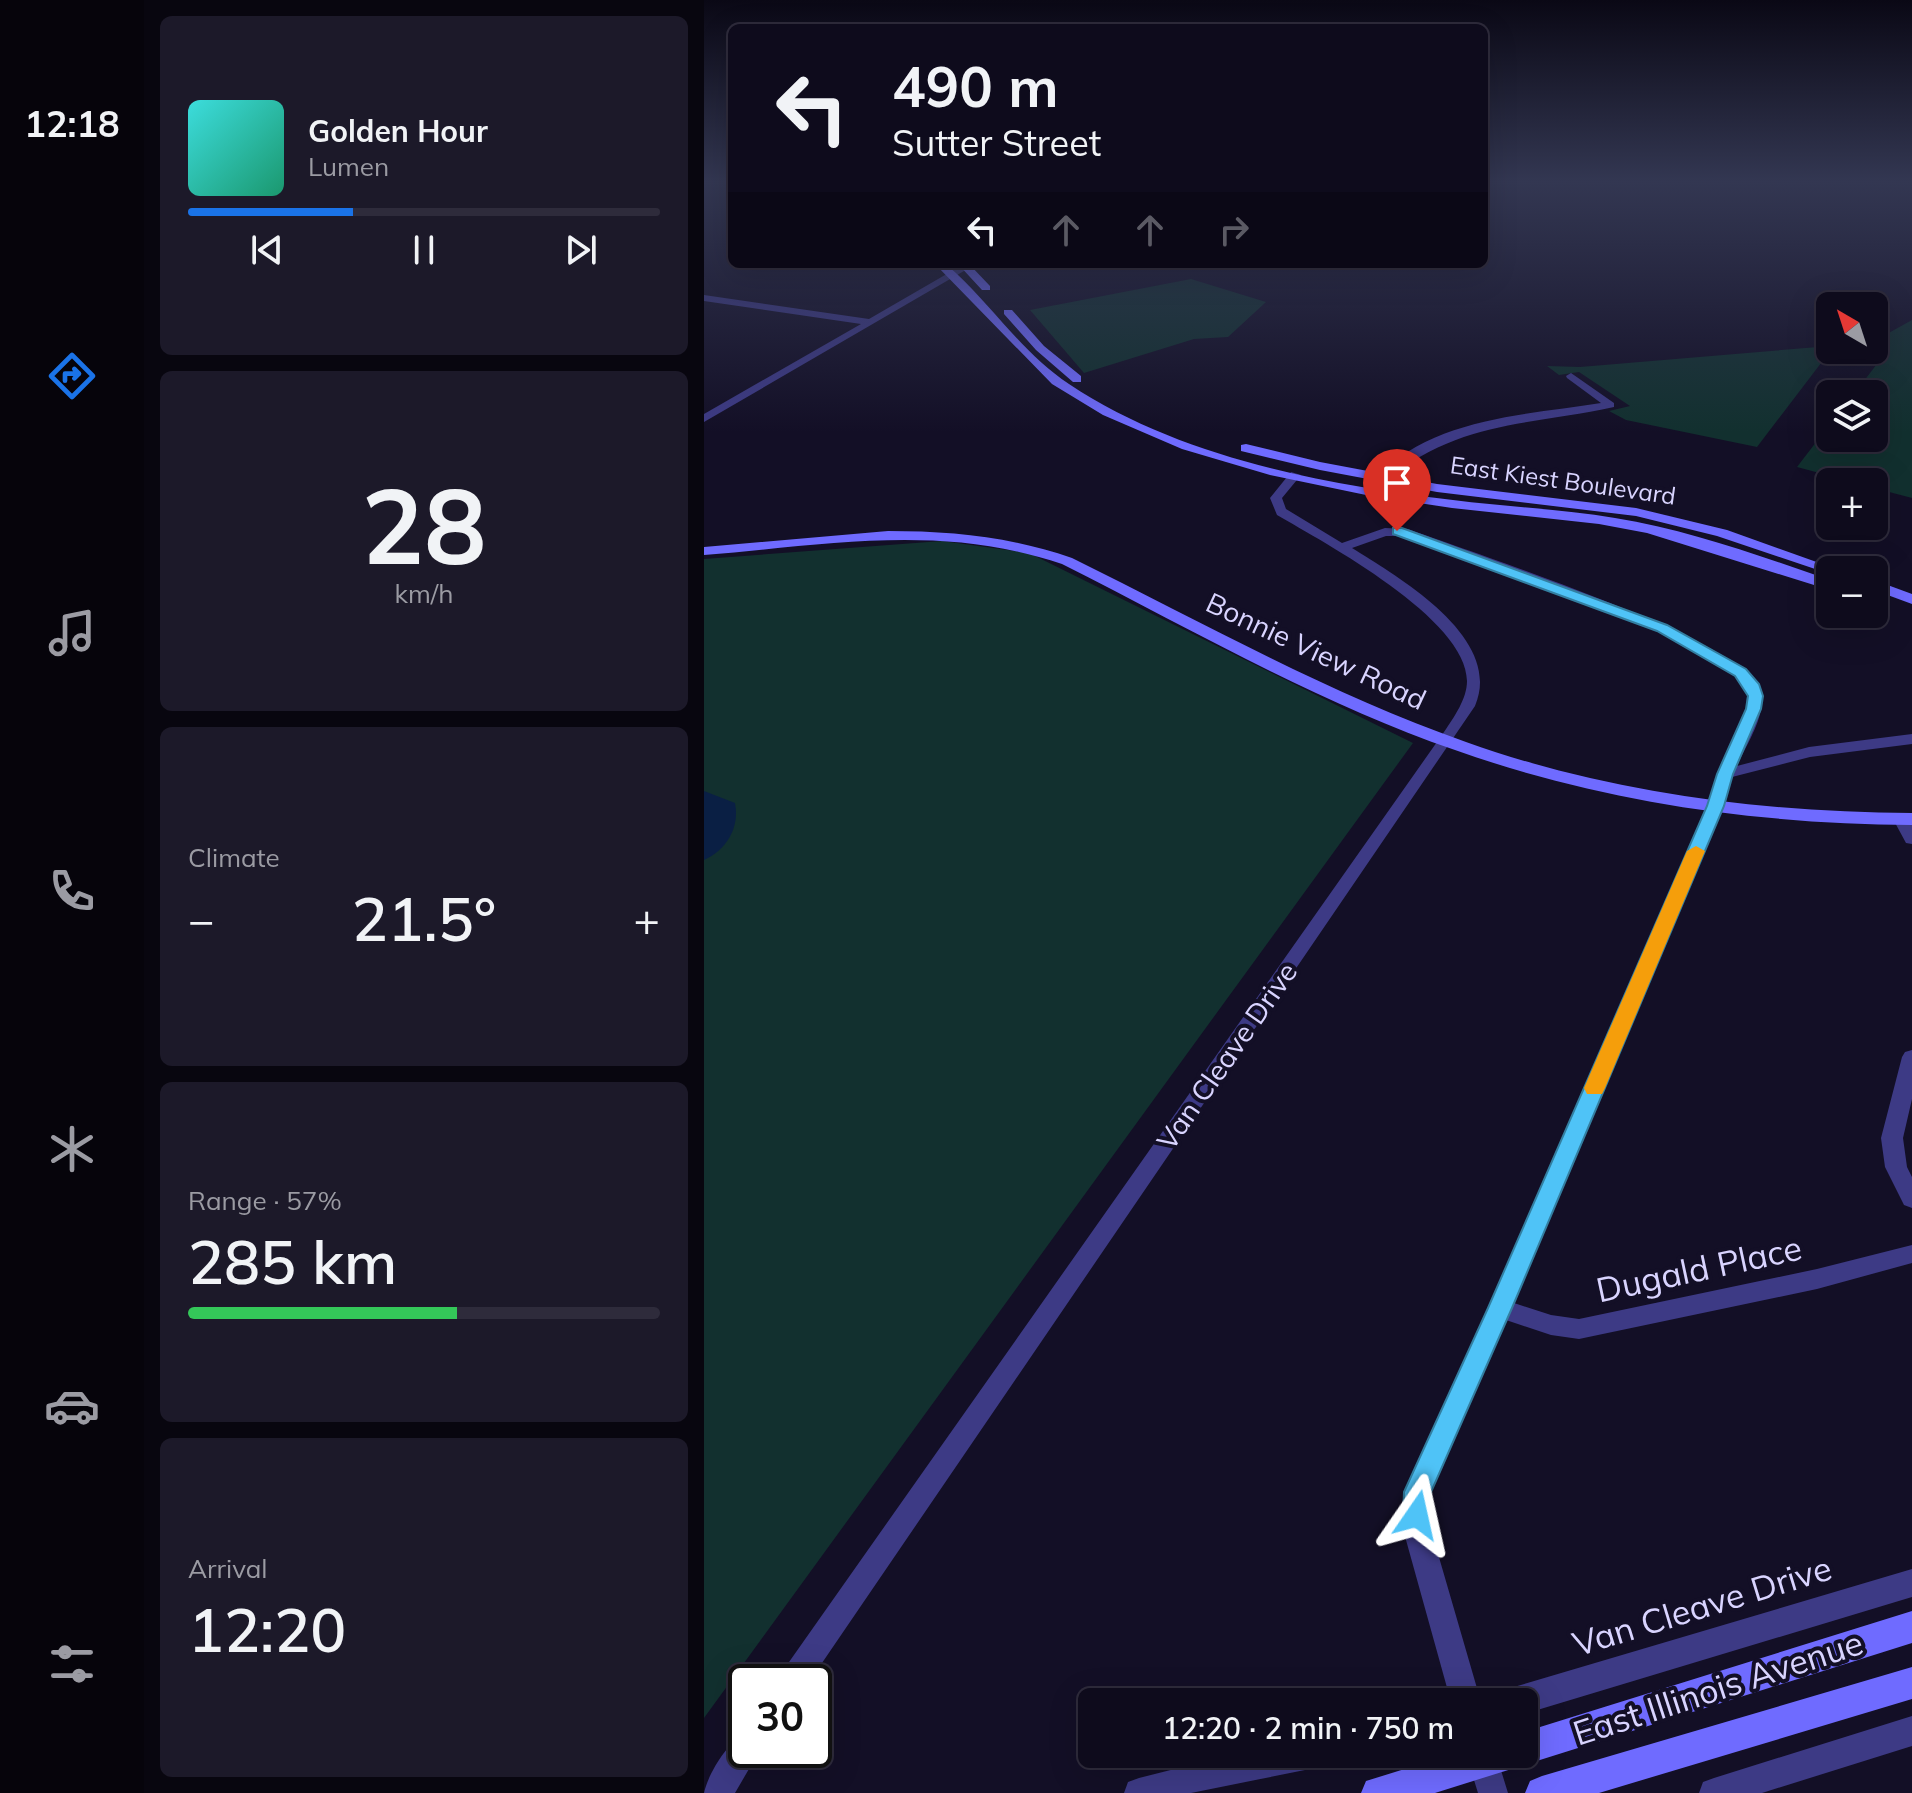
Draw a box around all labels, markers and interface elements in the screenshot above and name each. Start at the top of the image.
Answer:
text: 490 m [892,51,1059,121]
icon: left [760,56,864,160]
text: 12:18 [24,101,120,146]
text: Golden Hour [308,112,488,150]
text: Sutter Street [892,120,1101,165]
text: Lumen [308,150,389,183]
icon: left [960,208,1004,252]
icon: ahead [1044,208,1088,252]
icon: ahead [1128,208,1172,252]
icon: right [1212,208,1256,252]
icon: previous [245,228,289,272]
icon: pause [402,228,446,272]
icon: next [559,228,603,272]
north arrow [1816,292,1888,364]
map controls [1816,292,1888,628]
icon: directions [44,348,100,404]
button: layers [1816,380,1888,452]
pin [1363,449,1431,531]
street label: East Kiest Boulevard [1448,449,1678,511]
text: 28 [362,459,486,590]
icon: arrive [1375,461,1419,505]
button: + [1816,468,1888,540]
button: − [1816,556,1888,628]
text: km/h [395,577,453,610]
street label: Bonnie View Road [1201,584,1432,717]
icon: music [44,605,100,661]
text: Climate [188,841,280,874]
icon: phone [44,863,100,919]
text: 21.5° [352,881,496,956]
text: − [188,892,214,947]
text: + [634,892,660,947]
street label: Van Cleave Drive [1149,955,1304,1156]
icon: climate [44,1121,100,1177]
text: Range · 57% [188,1184,342,1217]
text: 285 km [188,1224,397,1299]
street label: Dugald Place [1592,1226,1806,1311]
icon: car [44,1378,100,1434]
position arrow [1375,1473,1459,1557]
street label: Van Cleave Drive [1567,1546,1836,1665]
text: Arrival [188,1552,268,1585]
text: 12:20 [188,1592,346,1667]
street label: East Illinois Avenue [1567,1620,1868,1755]
icon: filters [44,1636,100,1692]
speed limit sign: 30 [728,1664,832,1768]
text: 12:20 · 2 min · 750 m [1162,1709,1454,1747]

